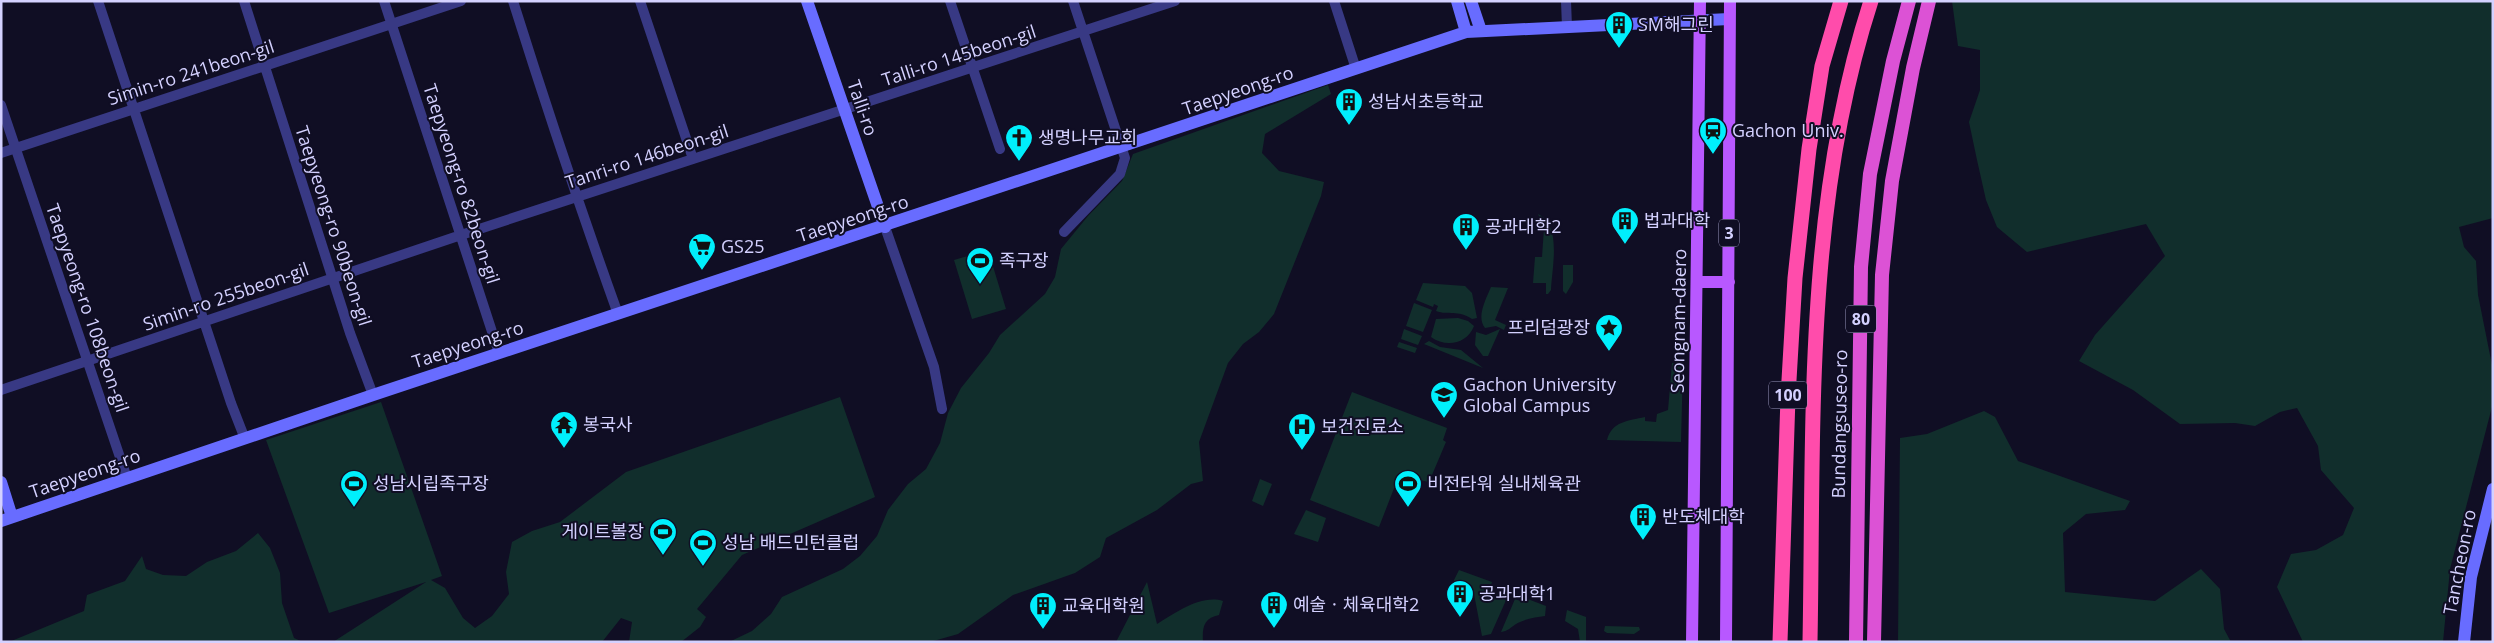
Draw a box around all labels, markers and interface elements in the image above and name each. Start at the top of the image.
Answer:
building icon: SM해그린 [1604,10,1634,49]
place label: SM해그린 [1638,12,1714,36]
street label: Talli-ro 145beon-gil [879,19,1039,91]
street label: Simin-ro 241beon-gil [104,34,277,110]
street label: Taepyeong-ro [1179,60,1296,120]
street label: Talli-ro [842,77,884,139]
street label: Taepyeong-ro 82beon-gil [418,81,506,287]
building icon: 성남서초등학교 [1334,87,1364,126]
place label: 성남서초등학교 [1368,89,1484,113]
station icon: Gachon Univ. [1698,116,1728,155]
street label: Tanri-ro 146beon-gil [562,118,731,194]
place label: Gachon Univ. [1732,118,1844,142]
street label: Taepyeong-ro 90beon-gil [290,123,378,329]
church icon: 생명나무교회 [1004,123,1034,162]
place label: 생명나무교회 [1038,125,1137,149]
street label: Taepyeong-ro [794,189,911,247]
street label: Taepyeong-ro 108beon-gil [41,200,135,415]
building icon: 법과대학 [1610,206,1640,245]
place label: 법과대학 [1644,208,1710,232]
building icon: 공과대학2 [1451,212,1481,251]
place label: 공과대학2 [1485,214,1562,238]
road number: 3 [1719,220,1739,247]
supermarket icon: GS25 [687,232,717,271]
place label: GS25 [721,234,765,258]
sports icon: 족구장 [965,246,995,285]
place label: 족구장 [999,248,1049,272]
street label: Seongnam-daero [1665,249,1691,393]
street label: Simin-ro 255beon-gil [140,256,312,336]
road number: 80 [1846,306,1876,332]
place icon: 프리덤광장 [1594,313,1624,352]
street label: Taepyeong-ro [409,315,526,373]
place label: 프리덤광장 [1507,315,1590,339]
street label: Bundangsuseo-ro [1826,349,1852,499]
place label: Gachon University Global Campus [1463,372,1617,417]
school or university icon: Gachon University Global Campus [1429,380,1459,419]
road number: 100 [1769,382,1807,408]
temple icon: 봉국사 [549,410,579,449]
place label: 봉국사 [583,412,633,436]
hospital icon: 보건진료소 [1287,412,1317,451]
place label: 보건진료소 [1321,414,1404,438]
street label: Taepyeong-ro [26,443,143,503]
sports icon: 성남시립족구장 [339,469,369,508]
sports icon: 비전타워 실내체육관 [1393,469,1423,508]
place label: 성남시립족구장 [373,471,489,495]
place label: 비전타워 실내체육관 [1427,471,1581,495]
building icon: 반도체대학 [1628,502,1658,541]
place label: 반도체대학 [1662,504,1745,528]
street label: Tancheon-ro [2437,507,2481,616]
sports icon: 게이트볼장 [648,517,678,556]
place label: 게이트볼장 [561,519,644,543]
sports icon: 성남 배드민턴클럽 [688,528,718,567]
place label: 성남 배드민턴클럽 [722,530,859,554]
building icon: 공과대학1 [1445,579,1475,618]
place label: 공과대학1 [1479,581,1556,605]
building icon: 예술ㆍ체육대학2 [1259,590,1289,629]
building icon: 교육대학원 [1028,591,1058,630]
place label: 예술ㆍ체육대학2 [1293,592,1419,616]
place label: 교육대학원 [1062,593,1145,617]

